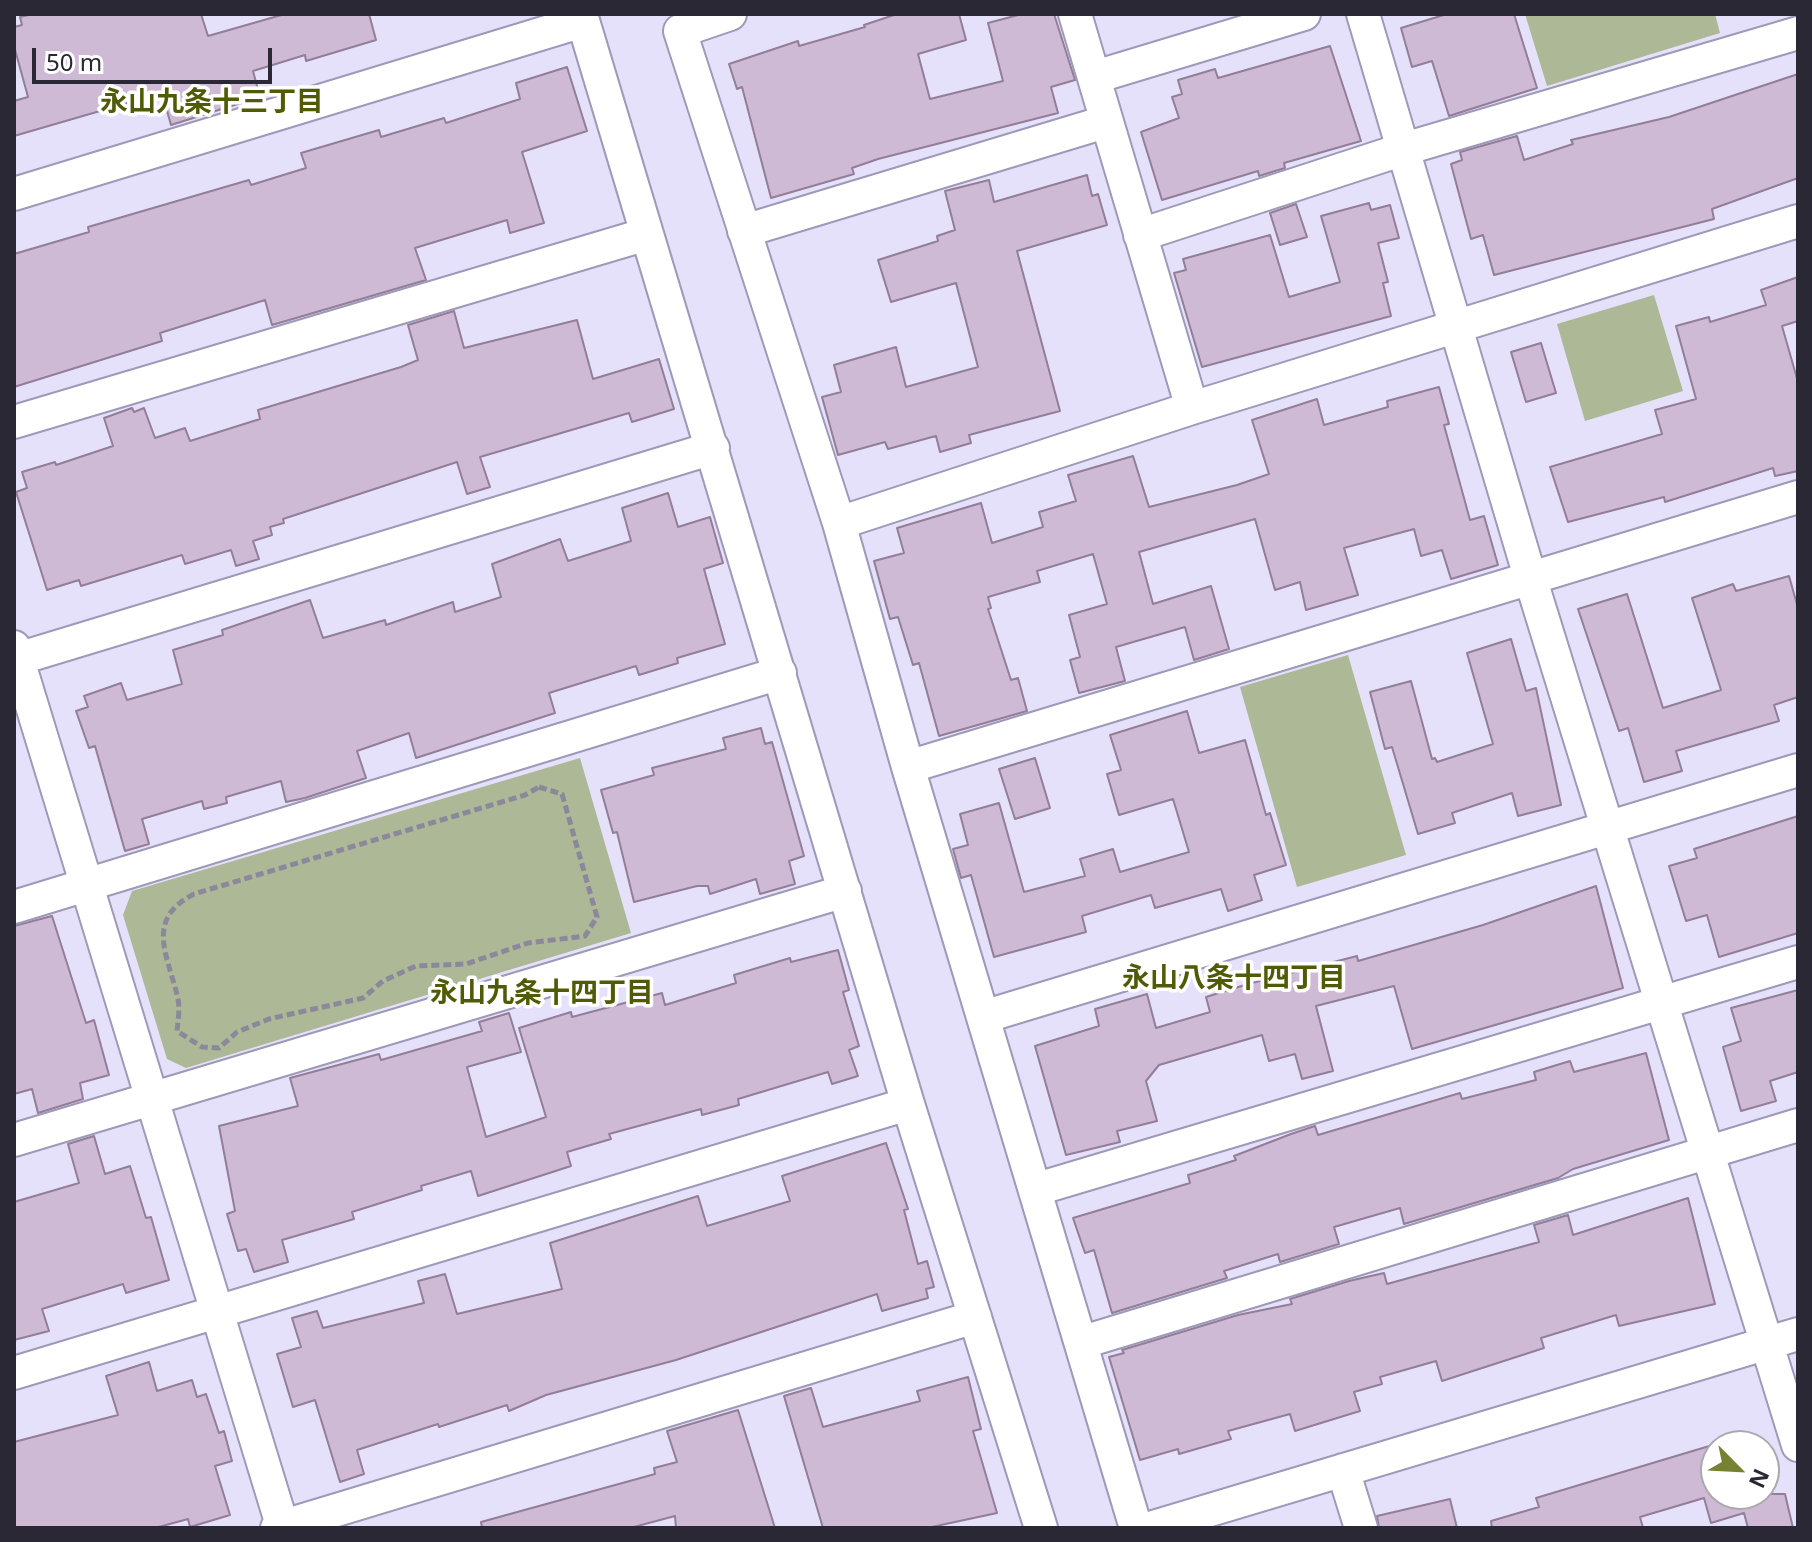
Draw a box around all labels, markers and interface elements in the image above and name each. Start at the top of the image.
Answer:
scale bar [36,32,276,82]
text: 50 m [46,45,102,78]
district label: 永山九条十三丁目 [100,86,324,120]
district label: 永山八条十四丁目 [1122,962,1346,996]
district label: 永山九条十四丁目 [430,977,654,1011]
north arrow [1700,1430,1780,1510]
text: N [1743,1465,1777,1493]

